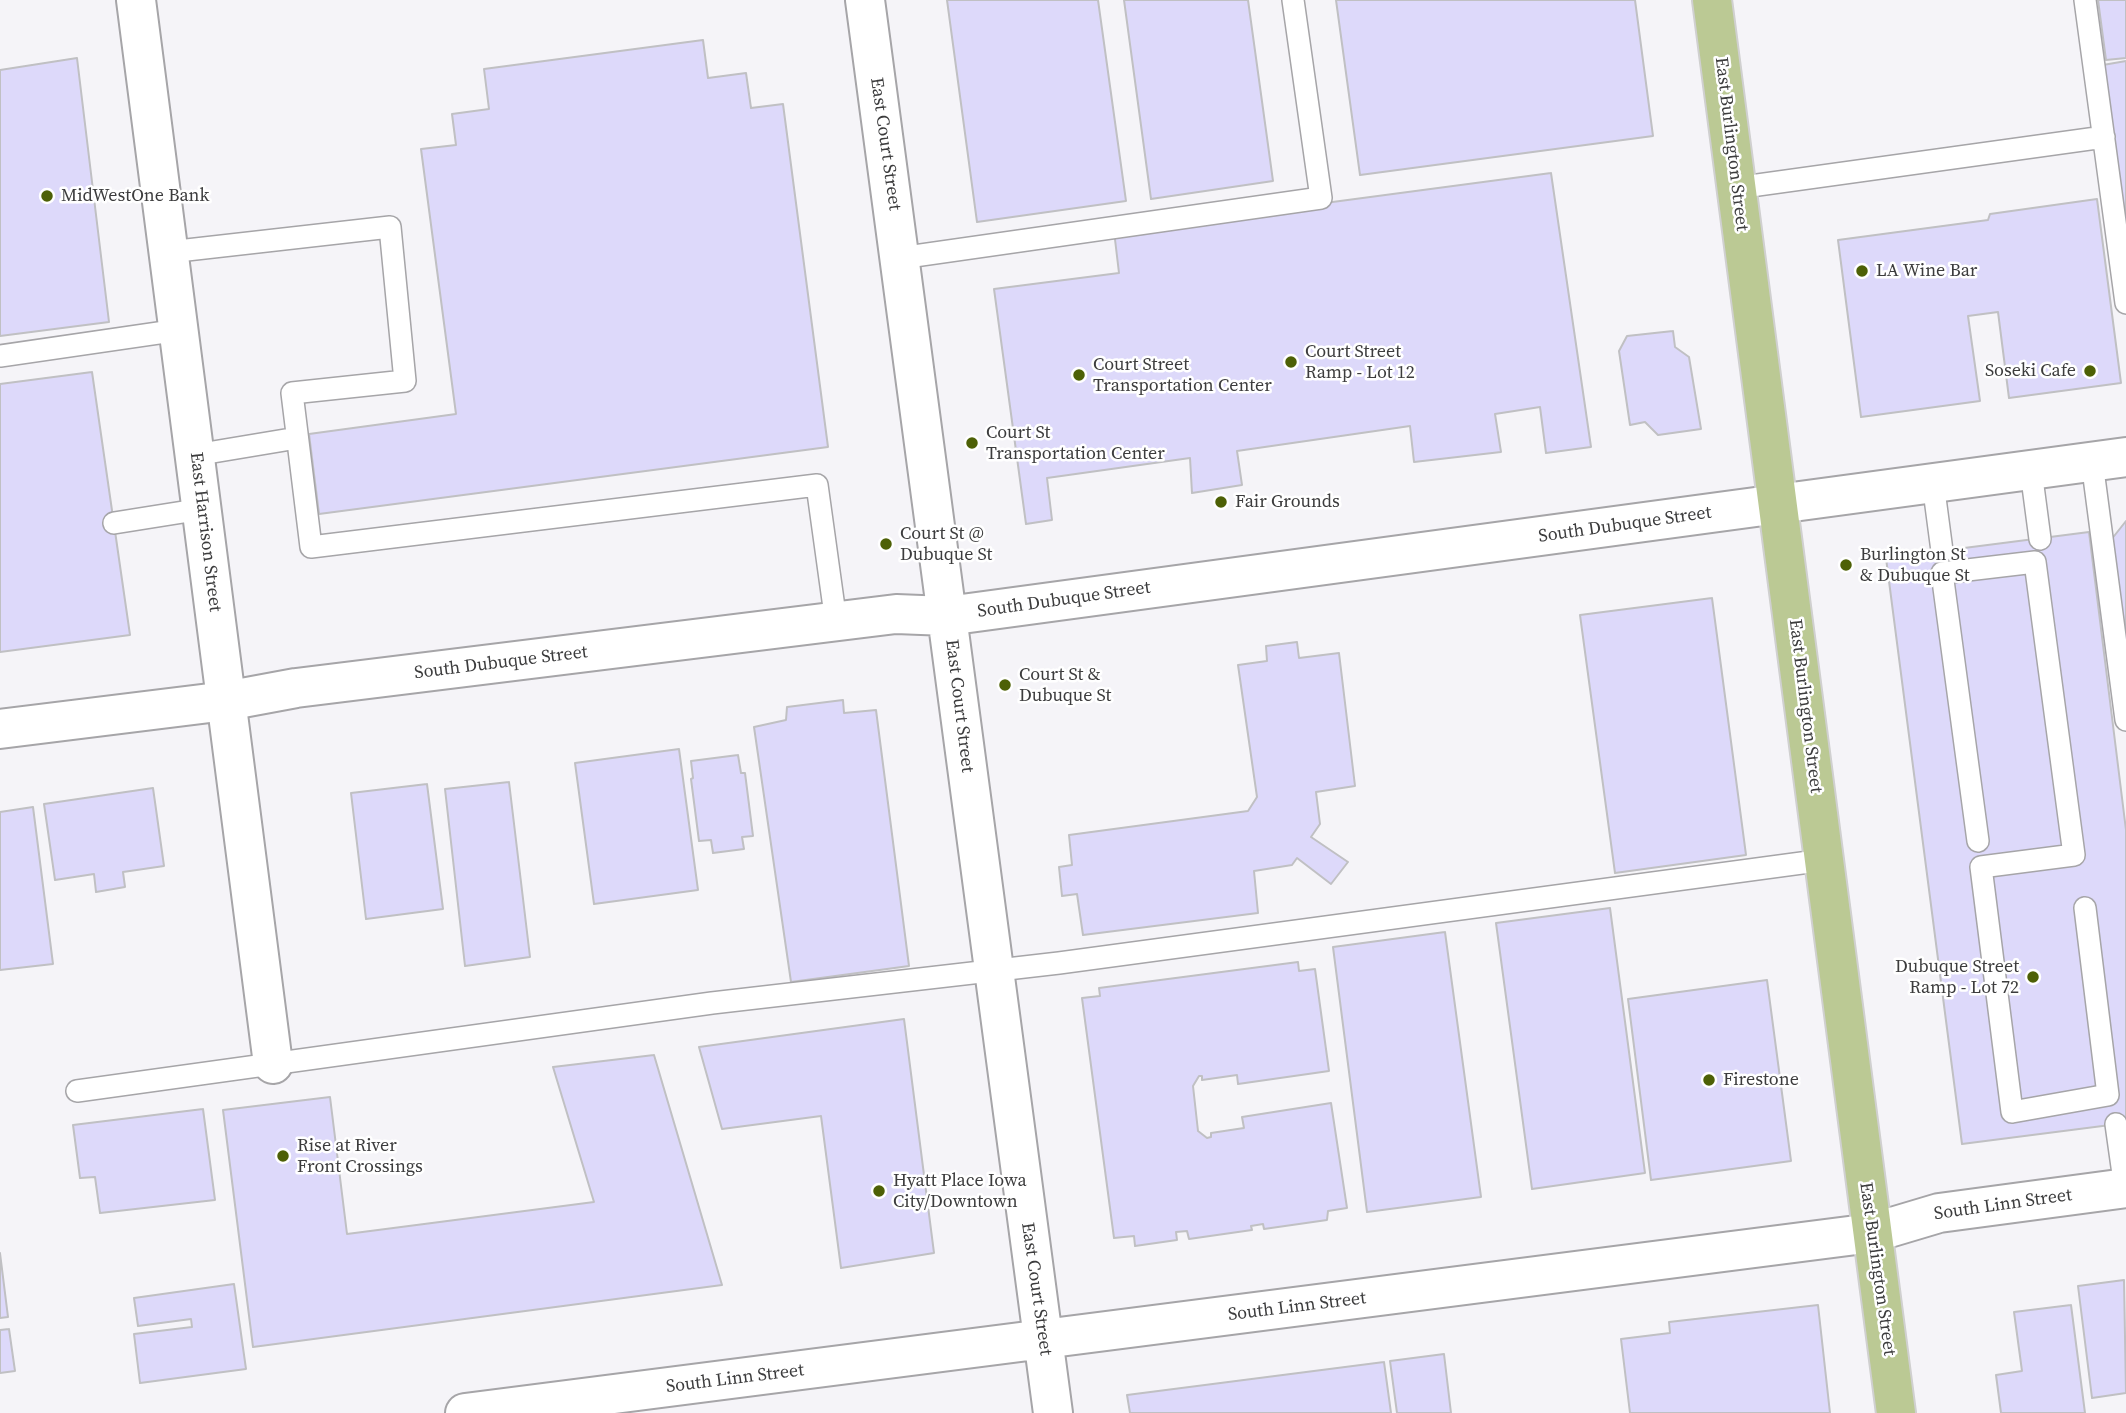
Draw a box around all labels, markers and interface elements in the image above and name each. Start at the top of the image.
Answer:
street label: East Burlington Street [1710,56,1752,232]
street label: East Court Street [865,76,905,212]
place label: MidWestOne Bank [61,185,209,207]
marker: MidWestOne Bank [39,188,55,204]
place label: LA Wine Bar [1876,260,1977,282]
marker: LA Wine Bar [1854,263,1870,279]
place label: Court Street Ramp - Lot 12 [1305,341,1415,384]
place label: Court Street Transportation Center [1093,354,1272,396]
marker: Court Street Ramp - Lot 12 [1283,354,1299,370]
place label: Soseki Cafe [1985,360,2076,382]
marker: Soseki Cafe [2082,363,2098,379]
marker: Court Street Transportation Center [1071,367,1087,383]
place label: Court St Transportation Center [986,422,1165,464]
marker: Court St Transportation Center [964,435,980,451]
street label: East Harrison Street [184,451,226,613]
place label: Fair Grounds [1235,491,1340,513]
marker: Fair Grounds [1213,494,1229,510]
street label: South Dubuque Street [1537,502,1713,548]
place label: Court St @ Dubuque St [900,523,992,566]
marker: Court St @ Dubuque St [878,536,894,552]
place label: Burlington St & Dubuque St [1860,544,1970,586]
marker: Burlington St & Dubuque St [1838,557,1854,573]
street label: South Dubuque Street [976,577,1152,623]
street label: East Burlington Street [1784,618,1826,794]
street label: East Court Street [940,638,978,774]
street label: South Dubuque Street [413,642,589,684]
place label: Court St & Dubuque St [1019,664,1111,706]
marker: Court St & Dubuque St [997,677,1013,693]
place label: Dubuque Street Ramp - Lot 72 [1895,956,2019,998]
marker: Dubuque Street Ramp - Lot 72 [2025,969,2041,985]
place label: Firestone [1723,1069,1799,1091]
marker: Firestone [1701,1072,1717,1088]
place label: Rise at River Front Crossings [297,1135,423,1178]
marker: Rise at River Front Crossings [275,1148,291,1164]
place label: Hyatt Place Iowa City/Downtown [893,1170,1027,1212]
street label: East Burlington Street [1854,1181,1900,1357]
marker: Hyatt Place Iowa City/Downtown [871,1183,887,1199]
street label: South Linn Street [1933,1185,2073,1225]
street label: East Court Street [1016,1221,1056,1357]
street label: South Linn Street [1227,1288,1367,1326]
street label: South Linn Street [665,1360,805,1398]

